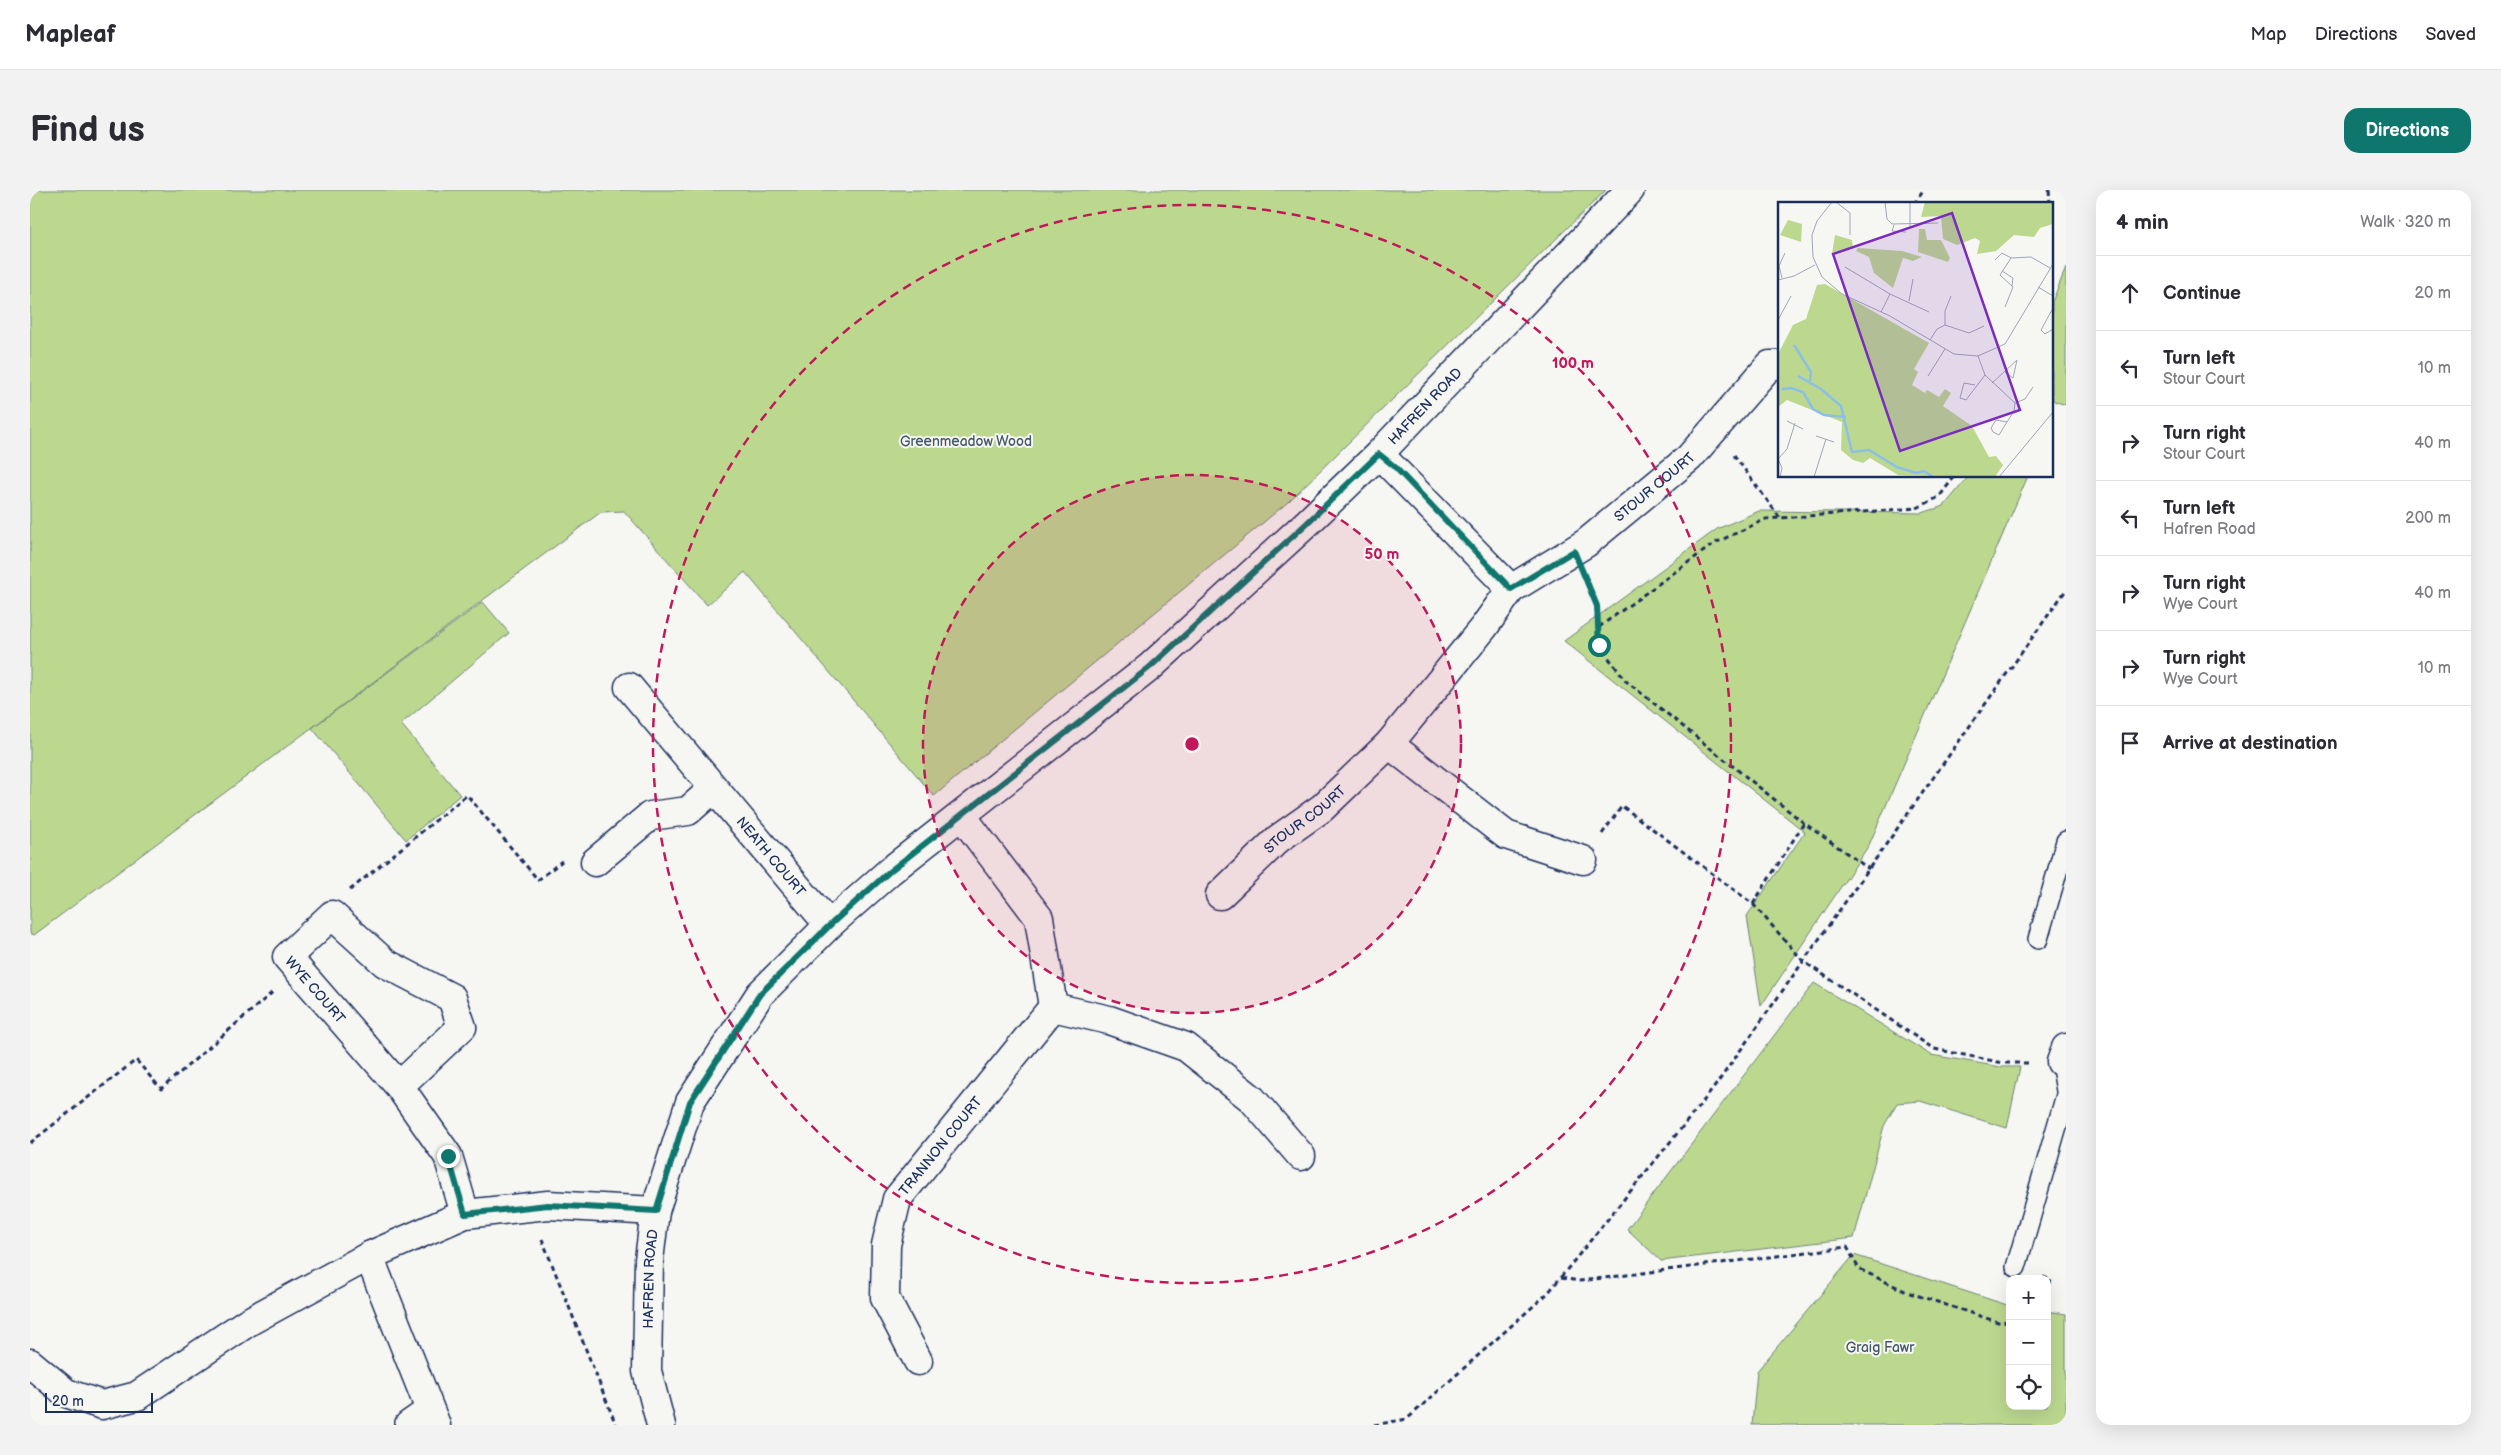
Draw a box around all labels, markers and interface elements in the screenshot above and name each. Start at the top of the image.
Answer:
text: Mapleaf [25,20,116,49]
text: Map [2251,24,2287,45]
text: Directions [2315,24,2397,45]
text: Saved [2425,24,2476,45]
button: Directions [2344,108,2471,153]
text: Find us [30,109,145,152]
inset map [1778,202,2054,478]
text: 4 min [2116,210,2169,235]
text: Walk · 320 m [2360,213,2451,232]
icon: ahead [2116,279,2144,307]
text: Continue [2163,282,2241,305]
text: 20 m [2415,284,2451,303]
text: Turn left [2163,347,2235,370]
text: 100 m [1552,354,1594,373]
icon: left [2116,354,2144,382]
text: 10 m [2418,359,2451,378]
street label: HAFREN ROAD [1385,364,1466,448]
text: Stour Court [2163,370,2245,389]
text: Turn right [2163,422,2246,445]
icon: right [2116,429,2144,457]
park label: Greenmeadow Wood [900,433,1032,450]
text: 40 m [2414,434,2451,453]
text: Stour Court [2163,445,2245,464]
street label: STOUR COURT [1611,449,1699,525]
text: Turn left [2163,497,2235,520]
icon: left [2116,504,2144,532]
text: 200 m [2405,509,2451,528]
text: Hafren Road [2163,520,2256,539]
text: 50 m [1365,545,1400,564]
text: Turn right [2163,572,2246,595]
icon: right [2116,579,2144,607]
text: 40 m [2414,584,2451,603]
text: Wye Court [2163,595,2238,614]
route start [1588,634,1611,657]
text: Turn right [2163,647,2246,670]
icon: right [2116,654,2144,682]
text: 10 m [2418,659,2451,678]
text: Wye Court [2163,670,2238,689]
icon: arrive [2116,729,2144,757]
text: Arrive at destination [2163,732,2338,755]
centre of rings [1183,735,1201,753]
street label: STOUR COURT [1261,782,1350,857]
street label: NEATH COURT [733,813,809,900]
street label: WYE COURT [281,953,349,1028]
street label: TRANNON COURT [895,1093,986,1199]
route end [437,1145,460,1168]
street label: HAFREN ROAD [640,1228,662,1329]
map controls [2006,1275,2051,1410]
button: + [2006,1275,2051,1320]
button: − [2006,1320,2051,1365]
park label: Graig Fawr [1846,1339,1915,1356]
button: locate [2006,1365,2051,1410]
scale bar [45,1390,152,1413]
text: 20 m [52,1393,84,1410]

